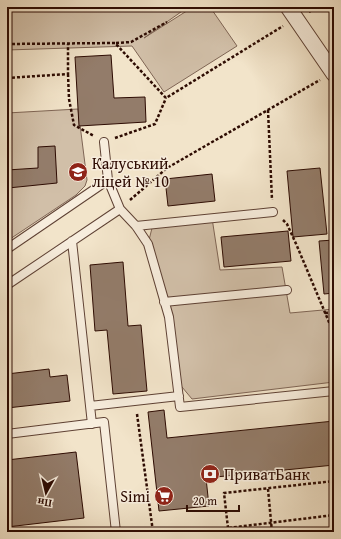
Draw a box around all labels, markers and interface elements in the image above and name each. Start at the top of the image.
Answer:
place label: Калуський ліцей № 10 [92,151,169,193]
school or university icon: Калуський ліцей № 10 [67,161,89,183]
place label: ПриватБанк [224,462,311,486]
bank icon: ПриватБанк [199,463,221,485]
north arrow [26,473,66,513]
place label: Simi [120,484,151,508]
supermarket icon: Simi [153,485,175,507]
scale bar [187,487,239,513]
text: 20 m [193,492,217,509]
text: Пн [36,494,53,512]

